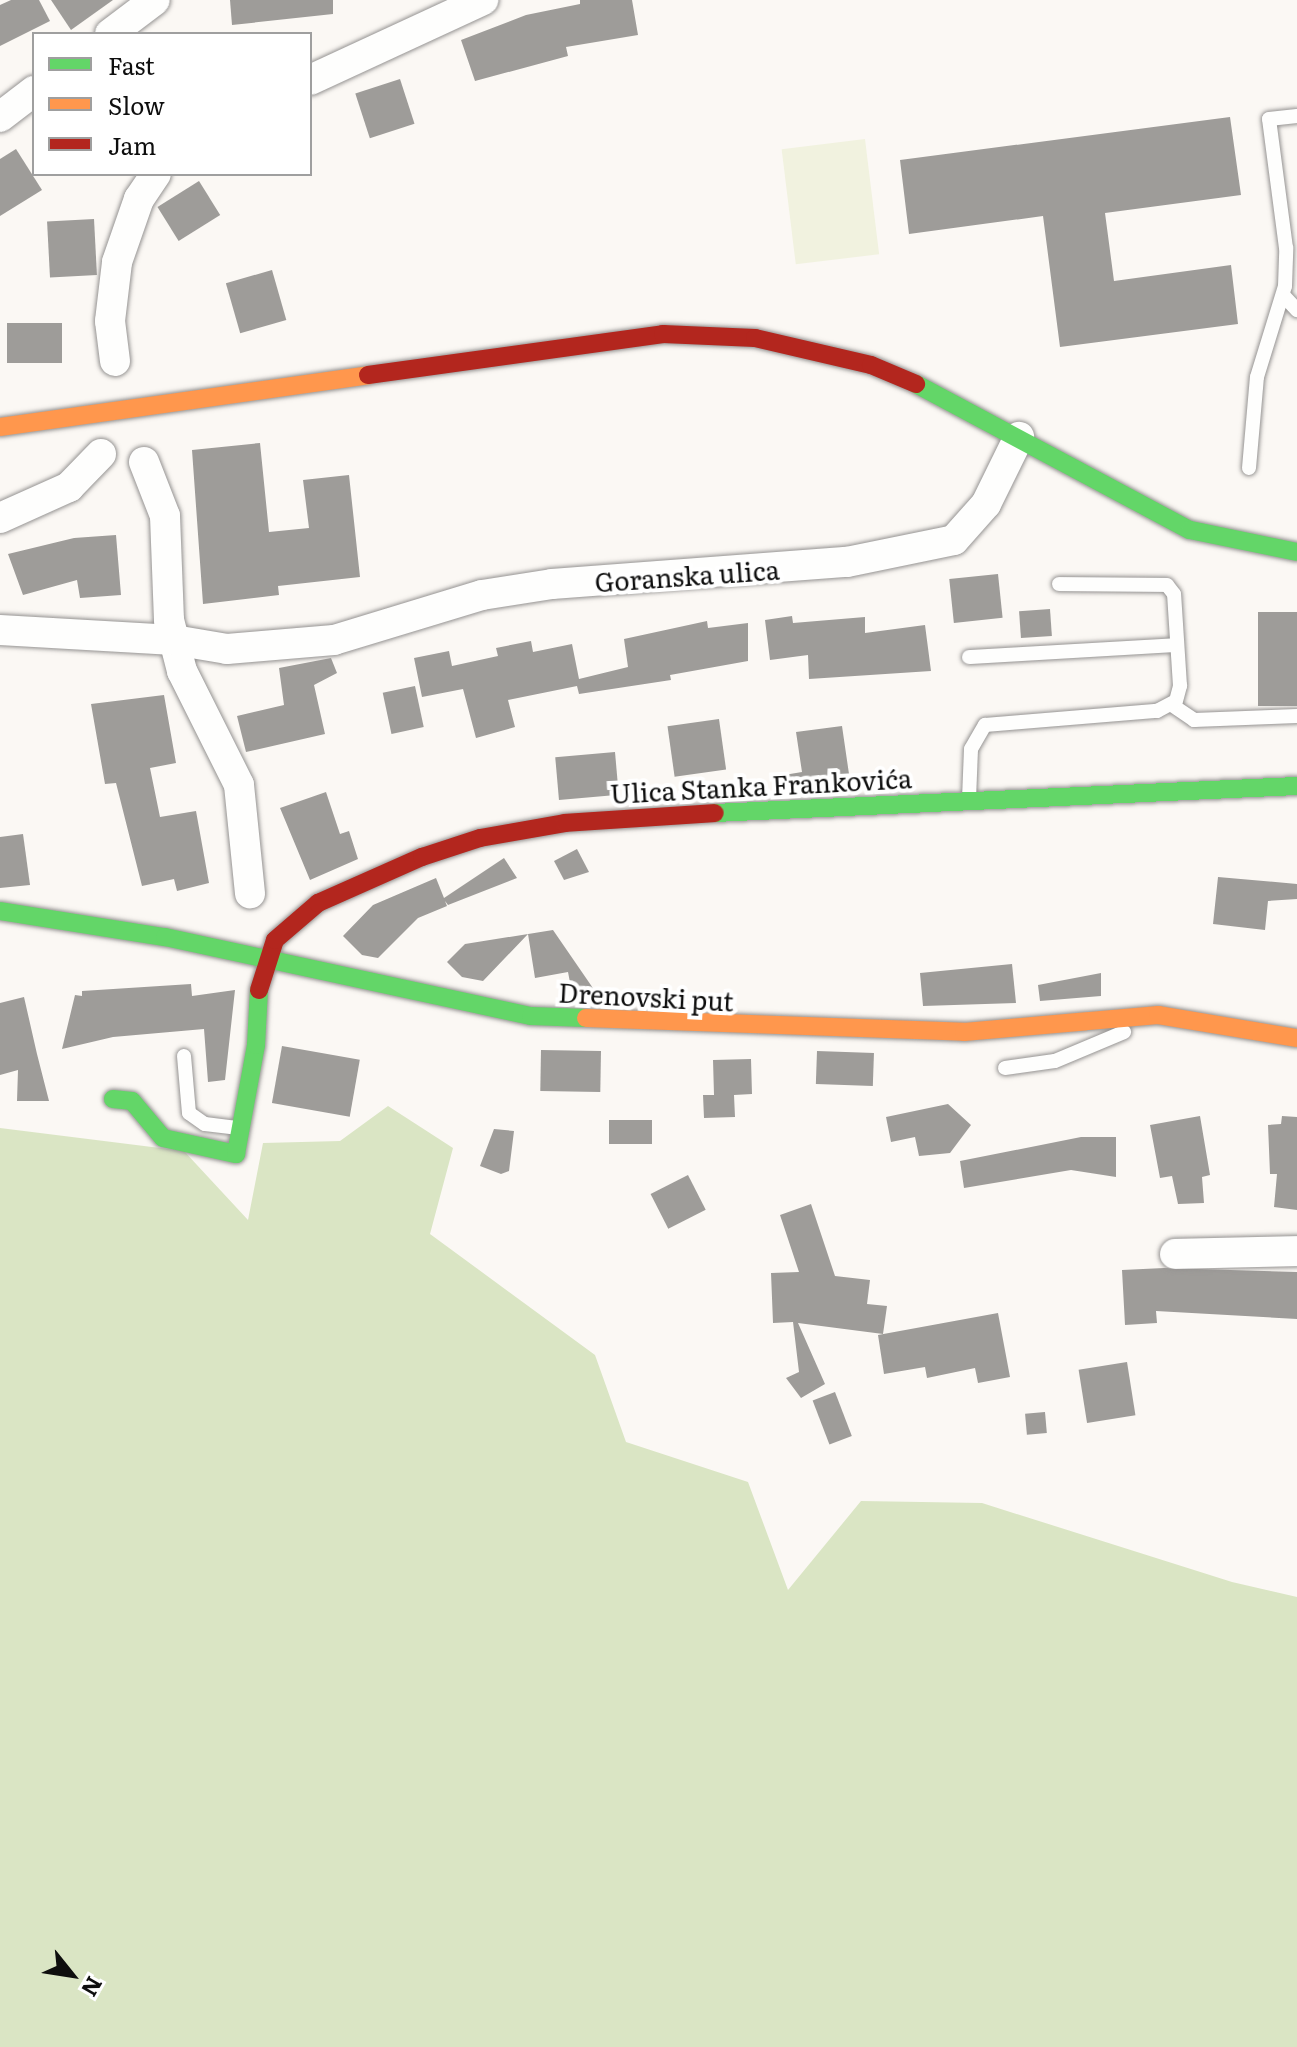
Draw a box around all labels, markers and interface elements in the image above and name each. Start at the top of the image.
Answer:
legend [32,32,312,176]
text: Fast [108,47,155,82]
text: Slow [108,87,165,122]
text: Jam [108,127,156,162]
street label: Goranska ulica [594,553,780,597]
street label: Ulica Stanka Frankovića [609,762,913,808]
street label: Drenovski put [558,976,734,1016]
north arrow [32,1935,112,2015]
text: N [74,1971,112,2003]

